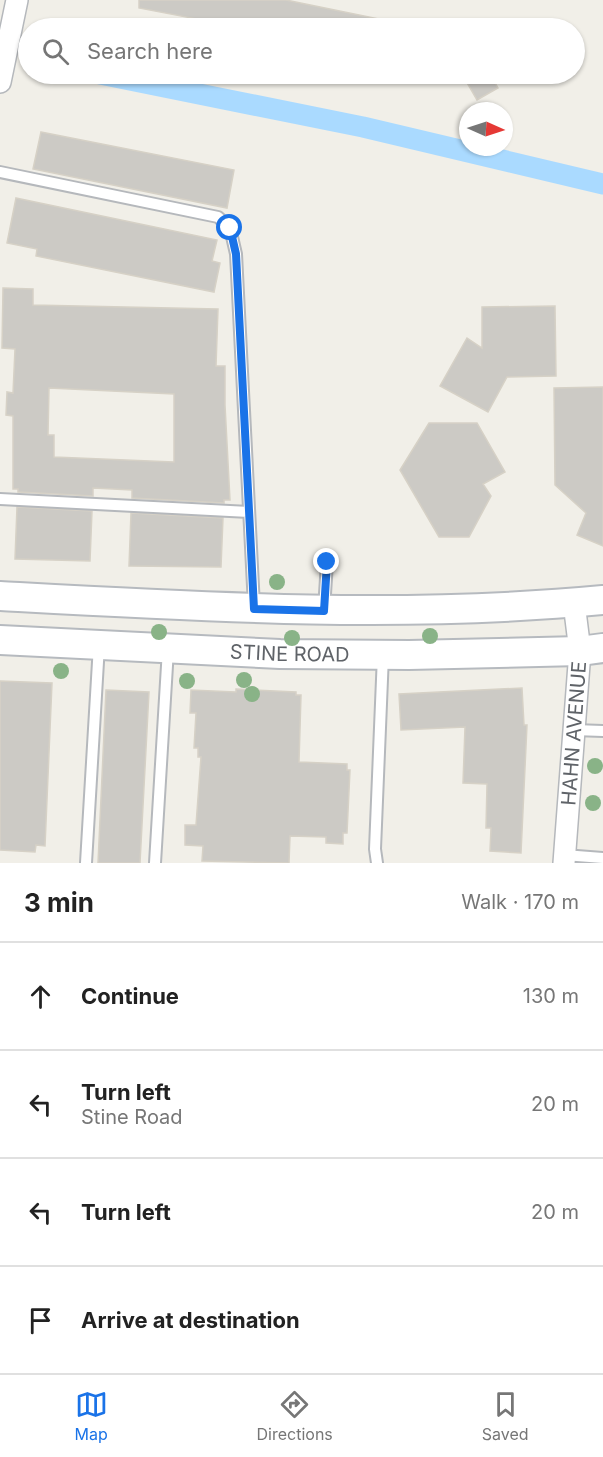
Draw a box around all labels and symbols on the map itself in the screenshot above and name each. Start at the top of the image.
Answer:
north arrow [459,102,513,156]
route start [216,214,242,240]
route end [313,548,339,574]
street label: STINE ROAD [229,640,350,667]
street label: HAHN AVENUE [556,660,591,806]

